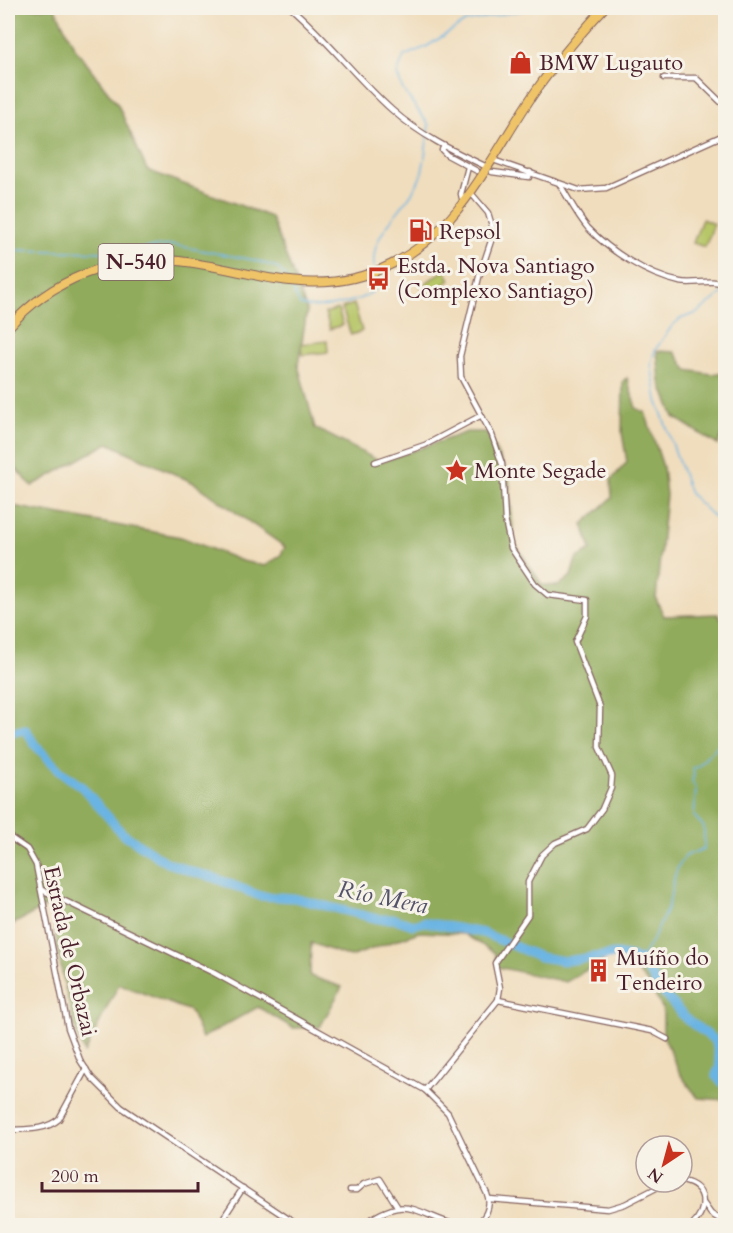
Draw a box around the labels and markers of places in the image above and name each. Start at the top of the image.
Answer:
place label: BMW Lugauto [539,48,683,78]
shop icon: BMW Lugauto [508,49,534,75]
place label: Repsol [439,217,501,247]
fuel station icon: Repsol [408,218,434,244]
place label: Estda. Nova Santiago (Complexo Santiago) [397,251,595,306]
bus stop icon: Estda. Nova Santiago (Complexo Santiago) [366,265,392,291]
place label: Monte Segade [474,456,607,486]
place icon: Monte Segade [443,457,469,483]
place label: Muíño do Tendeiro [616,943,709,998]
building icon: Muíño do Tendeiro [585,957,611,983]

